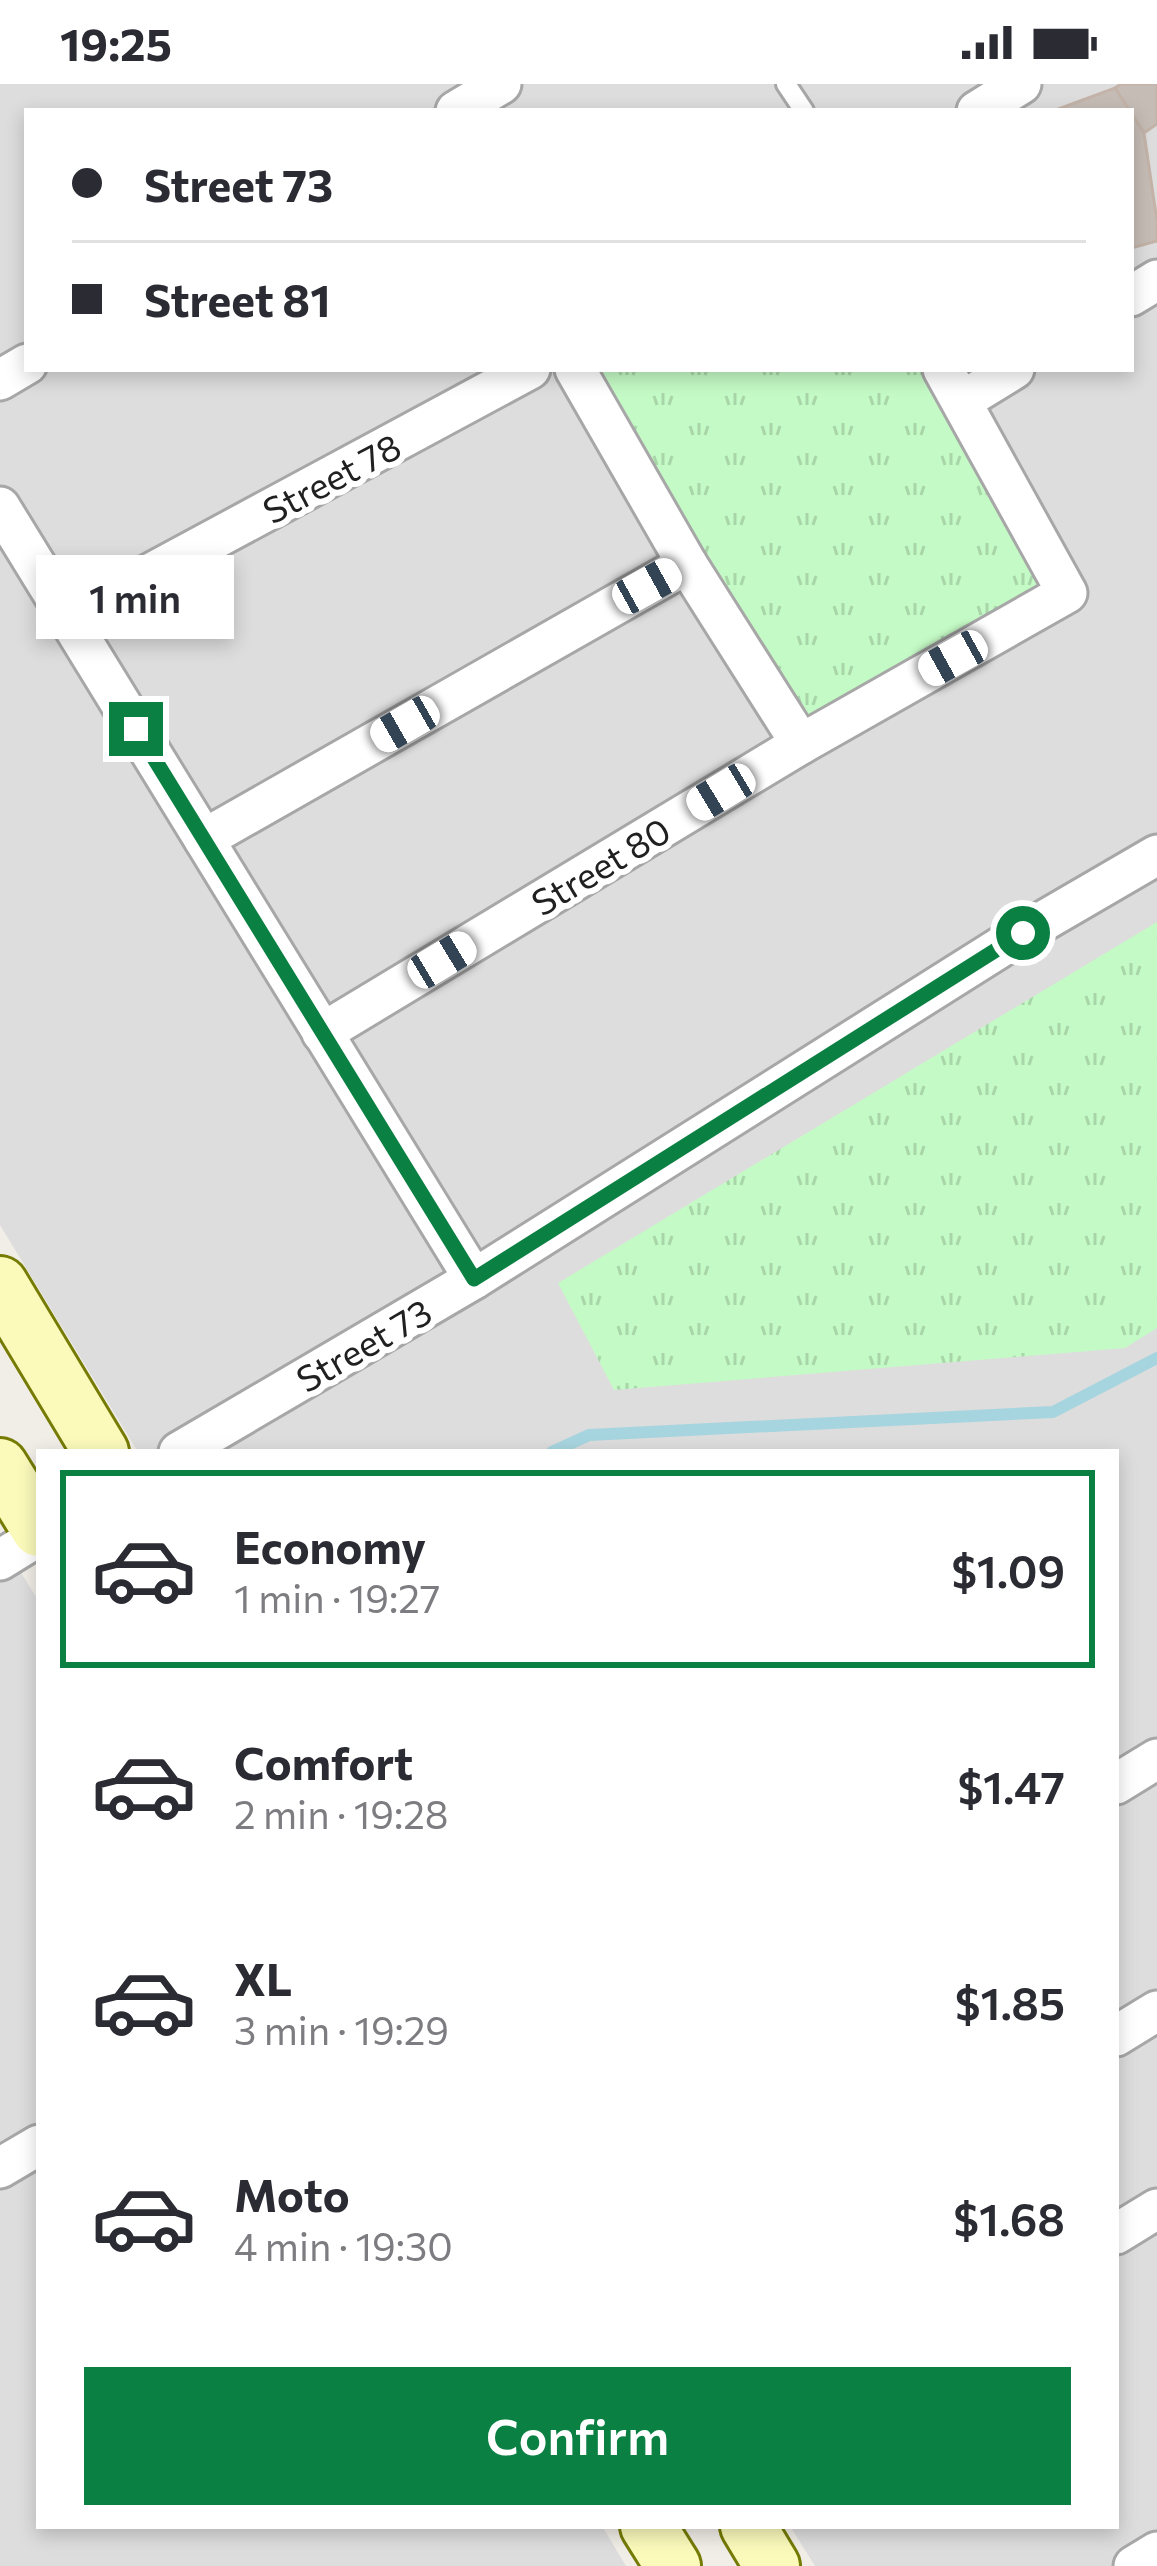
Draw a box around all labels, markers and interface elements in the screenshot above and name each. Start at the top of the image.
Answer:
text: 19:25 [60,15,172,70]
text: Street 73 [144,156,333,211]
text: Street 81 [144,271,331,326]
street label: Street 78 [255,423,407,531]
car [607,553,687,619]
callout: 1 min [37,555,235,639]
text: 1 min [89,573,181,621]
car [913,625,993,691]
car [365,690,445,758]
route end [109,702,163,756]
car [681,758,761,826]
street label: Street 80 [523,806,677,924]
route start [996,906,1050,960]
car [402,926,482,994]
street label: Street 73 [288,1288,438,1400]
icon: car [90,1515,198,1623]
text: Economy [234,1518,426,1573]
text: $1.09 [951,1542,1065,1597]
text: 1 min · 19:27 [234,1573,440,1621]
icon: car [90,1731,198,1839]
text: Comfort [234,1734,413,1789]
text: $1.47 [957,1758,1065,1813]
text: 2 min · 19:28 [234,1789,448,1837]
icon: car [90,1947,198,2055]
text: XL [234,1950,292,2005]
text: $1.85 [955,1974,1065,2029]
text: 3 min · 19:29 [234,2005,449,2053]
icon: car [90,2163,198,2271]
text: Moto [234,2166,350,2221]
text: $1.68 [953,2190,1065,2245]
text: 4 min · 19:30 [234,2221,453,2269]
button: Confirm [84,2367,1071,2505]

